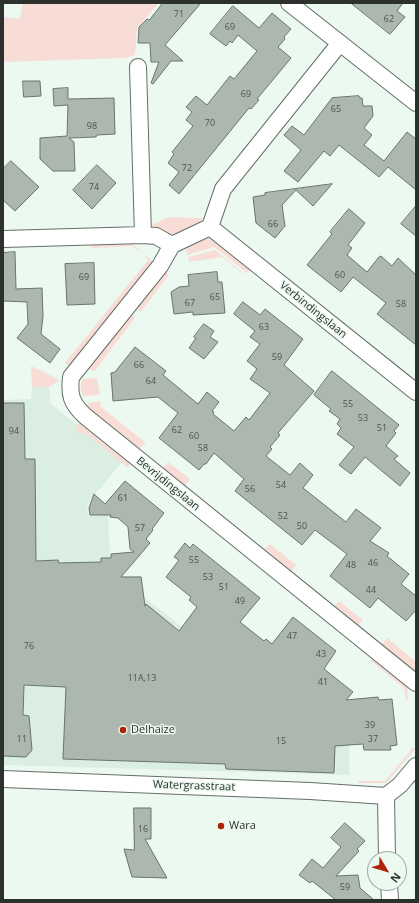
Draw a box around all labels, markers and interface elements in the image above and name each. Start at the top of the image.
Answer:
house number: 71 [174,9,184,19]
house number: 62 [384,14,394,24]
house number: 69 [225,22,235,32]
house number: 69 [241,89,251,99]
house number: 65 [331,104,341,114]
house number: 70 [205,118,215,128]
house number: 98 [87,121,97,131]
house number: 72 [182,163,192,173]
house number: 74 [89,182,99,192]
house number: 66 [268,219,278,229]
house number: 60 [335,270,345,280]
house number: 69 [79,272,89,282]
street label: Verbindingslaan [277,279,349,341]
house number: 65 [210,292,220,302]
house number: 67 [185,298,195,308]
house number: 58 [396,299,406,309]
house number: 63 [259,322,269,332]
house number: 59 [272,352,282,362]
house number: 66 [134,360,144,370]
house number: 64 [146,376,156,386]
house number: 55 [343,399,353,409]
house number: 53 [358,413,368,423]
house number: 51 [377,423,387,433]
house number: 62 [172,425,182,435]
house number: 94 [9,426,19,436]
house number: 60 [189,431,199,441]
house number: 58 [198,443,208,453]
street label: Bevrijdingslaan [134,454,202,514]
house number: 54 [276,480,286,490]
house number: 56 [245,484,255,494]
house number: 61 [118,493,128,503]
house number: 52 [278,511,288,521]
house number: 50 [297,521,307,531]
house number: 57 [135,523,145,533]
house number: 55 [189,555,199,565]
house number: 46 [368,558,378,568]
house number: 48 [346,560,356,570]
house number: 53 [203,572,213,582]
house number: 51 [219,582,229,592]
house number: 44 [366,585,376,595]
house number: 49 [235,596,245,606]
house number: 47 [287,631,297,641]
house number: 76 [24,641,34,651]
house number: 43 [316,649,326,659]
house number: 11A,13 [128,673,156,683]
house number: 41 [318,677,328,687]
house number: 39 [365,720,375,730]
place label: Delhaize [131,723,175,737]
marker: Delhaize [118,725,128,735]
house number: 11 [17,734,27,744]
house number: 37 [368,734,378,744]
house number: 15 [276,736,286,746]
street label: Watergrasstraat [153,778,235,794]
place label: Wara [229,819,256,833]
marker: Wara [216,821,226,831]
house number: 16 [138,824,148,834]
north arrow [367,851,407,891]
text: N [387,870,405,886]
house number: 59 [340,882,350,892]

